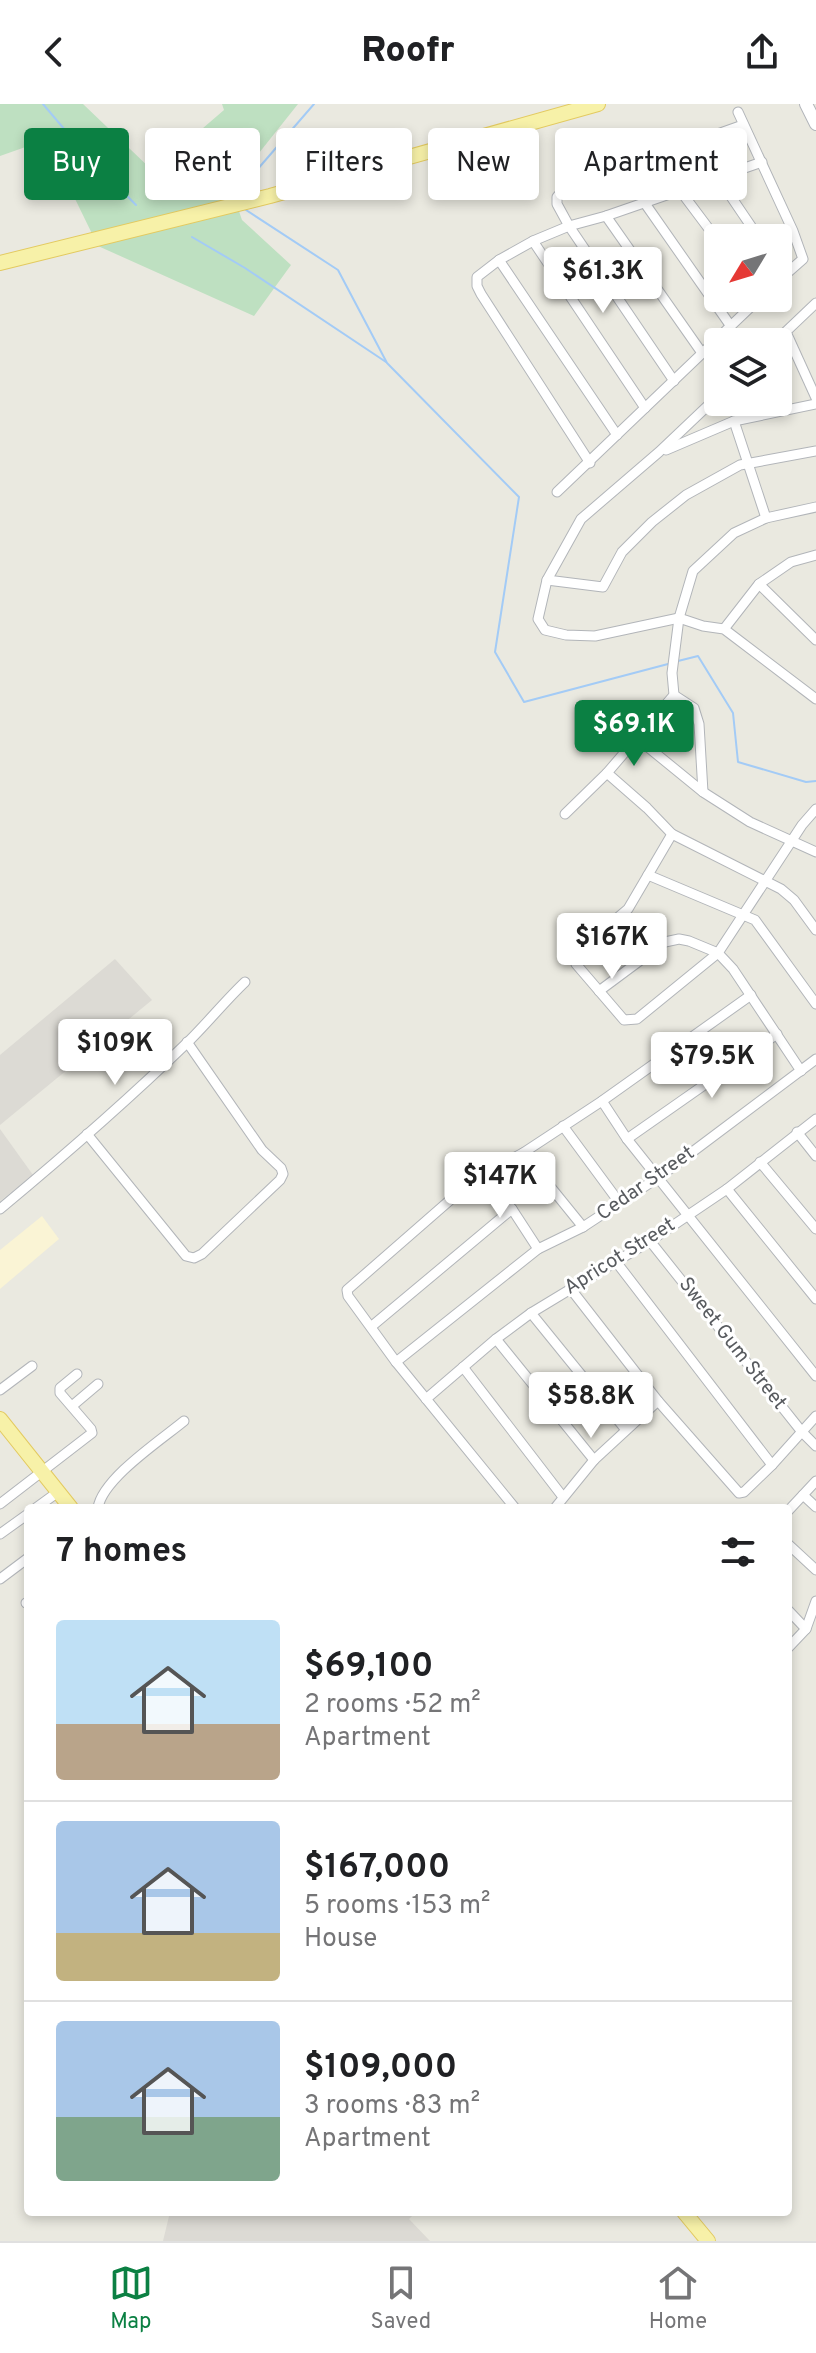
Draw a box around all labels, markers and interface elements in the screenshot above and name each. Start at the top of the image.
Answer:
text: Roofr [361,29,455,75]
icon: back [32,30,76,74]
icon: share [740,30,784,74]
chip: Buy [24,128,129,200]
chip: Rent [145,128,260,200]
chip: Filters [276,128,412,200]
chip: New [428,128,539,200]
chip: Apartment [555,128,747,200]
north arrow [704,224,792,312]
map controls [704,224,792,416]
pin: $61.3K [538,247,668,315]
text: $61.3K [562,256,644,289]
button: layers [704,328,792,416]
pin: $69.1K [569,700,699,768]
text: $69.1K [593,709,675,742]
pin: $167K [556,913,668,981]
text: $167K [575,922,649,955]
pin: $109K [59,1019,171,1087]
text: $109K [76,1028,154,1061]
pin: $79.5K [647,1032,777,1100]
text: $79.5K [669,1041,755,1074]
street label: Cedar Street [592,1141,700,1227]
pin: $147K [444,1152,556,1220]
text: $147K [462,1161,538,1194]
street label: Apricot Street [560,1213,680,1301]
street label: Sweet Gum Street [672,1272,792,1416]
pin: $58.8K [526,1372,656,1440]
text: $58.8K [547,1381,635,1414]
icon: filters [716,1530,760,1574]
text: 7 homes [56,1531,187,1574]
text: $69,100 [304,1646,433,1689]
icon: home [120,1652,216,1748]
text: 2 rooms · 52 m² [304,1689,481,1722]
text: Apartment [304,1722,431,1755]
text: $167,000 [304,1847,450,1890]
icon: home [120,1853,216,1949]
text: 5 rooms · 153 m² [304,1890,491,1923]
text: House [304,1923,377,1956]
text: $109,000 [304,2047,457,2090]
icon: home [120,2053,216,2149]
text: 3 rooms · 83 m² [304,2090,480,2123]
text: Apartment [304,2123,431,2156]
tab: Map [109,2261,153,2336]
tab: Saved [371,2261,431,2336]
tab: Home [649,2261,707,2336]

